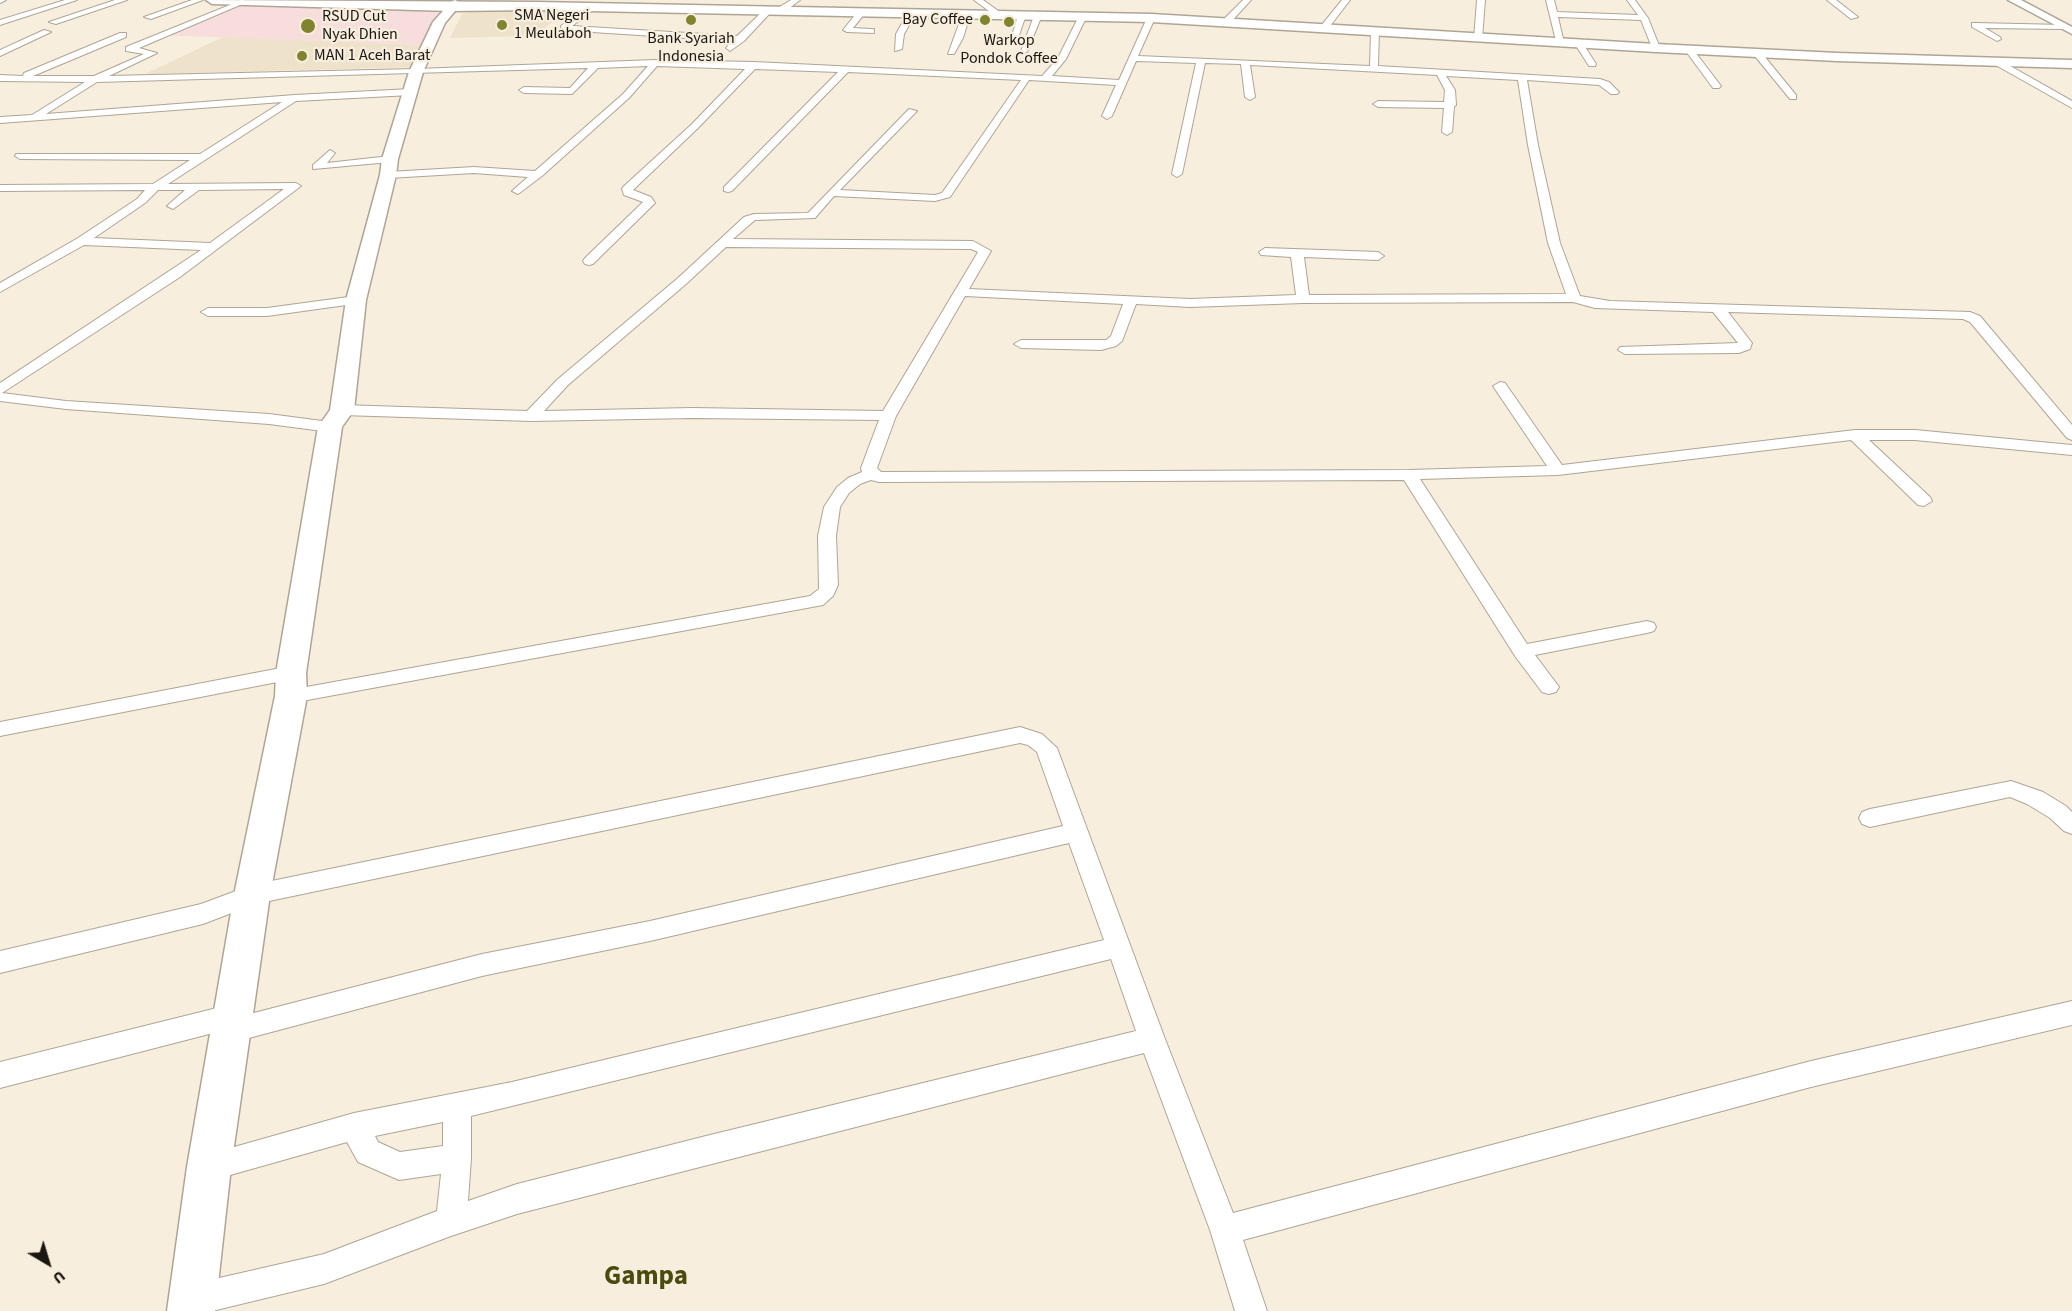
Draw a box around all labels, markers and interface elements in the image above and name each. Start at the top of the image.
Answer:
place label: SMA Negeri 1 Meulaboh [514,6,592,44]
place label: RSUD Cut Nyak Dhien [322,7,398,45]
place label: Bay Coffee [902,10,973,30]
marker: Bank Syariah Indonesia [684,13,698,27]
marker: Bay Coffee [978,13,992,27]
marker: Warkop Pondok Coffee [1002,15,1016,29]
marker: RSUD Cut Nyak Dhien [299,17,317,35]
marker: SMA Negeri 1 Meulaboh [495,18,509,32]
place label: Bank Syariah Indonesia [647,29,735,67]
place label: Warkop Pondok Coffee [960,31,1058,69]
place label: MAN 1 Aceh Barat [314,46,430,66]
marker: MAN 1 Aceh Barat [295,49,309,63]
north arrow [18,1233,78,1293]
district label: Gampa [604,1262,688,1294]
text: U [48,1265,70,1289]

